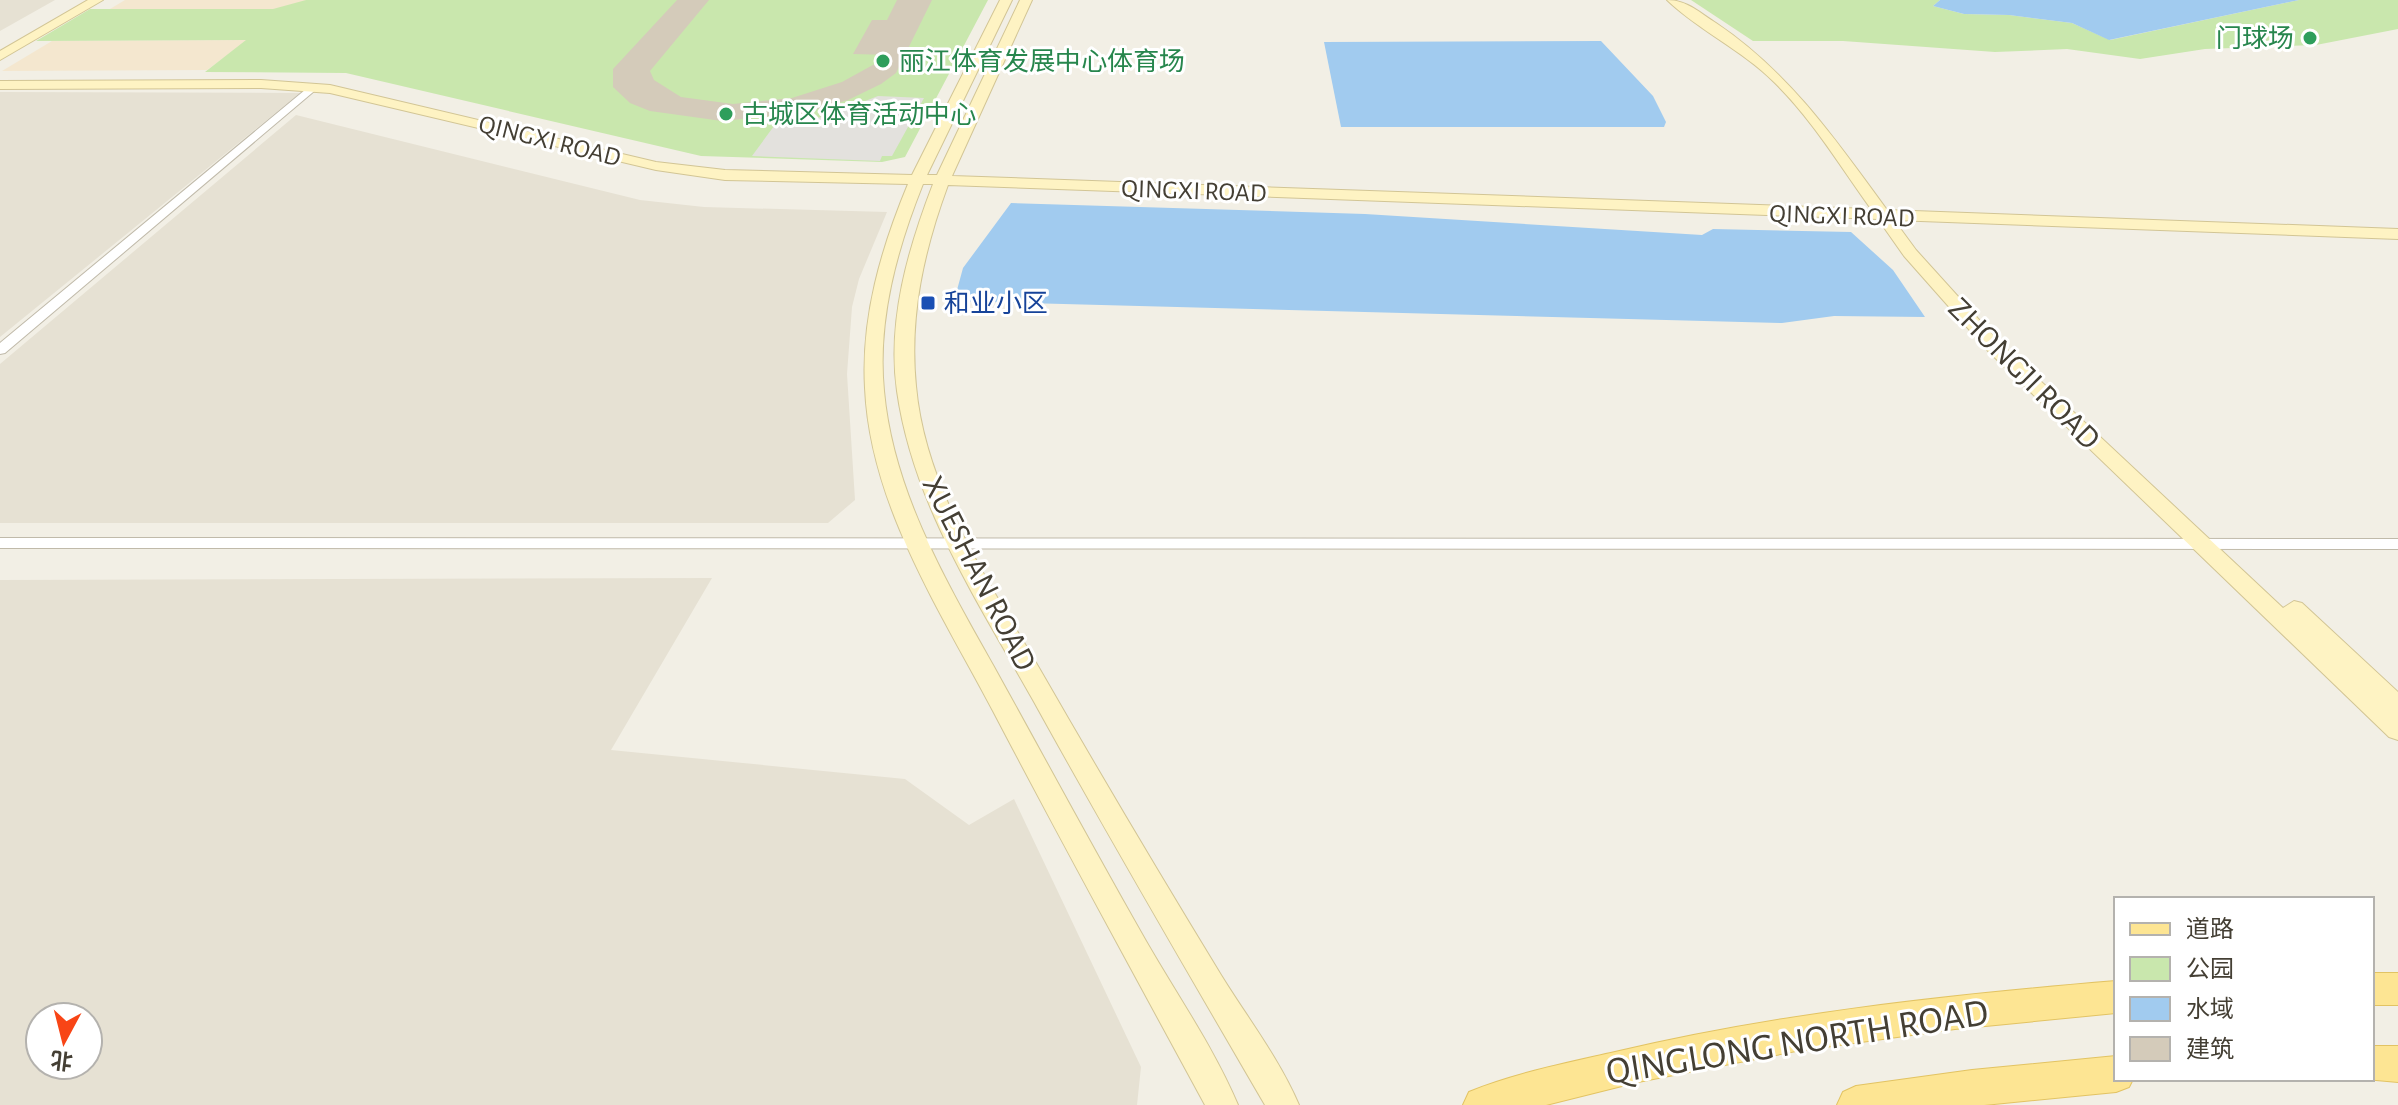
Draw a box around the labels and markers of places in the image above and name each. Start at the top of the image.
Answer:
place label: 门球场 [2216,25,2294,52]
marker: 门球场 [2301,29,2319,47]
place label: 丽江体育发展中心体育场 [899,48,1185,75]
marker: 丽江体育发展中心体育场 [874,52,892,70]
place label: 古城区体育活动中心 [742,101,976,128]
marker: 古城区体育活动中心 [717,105,735,123]
place label: 和业小区 [944,290,1048,317]
marker: 和业小区 [919,294,937,312]

